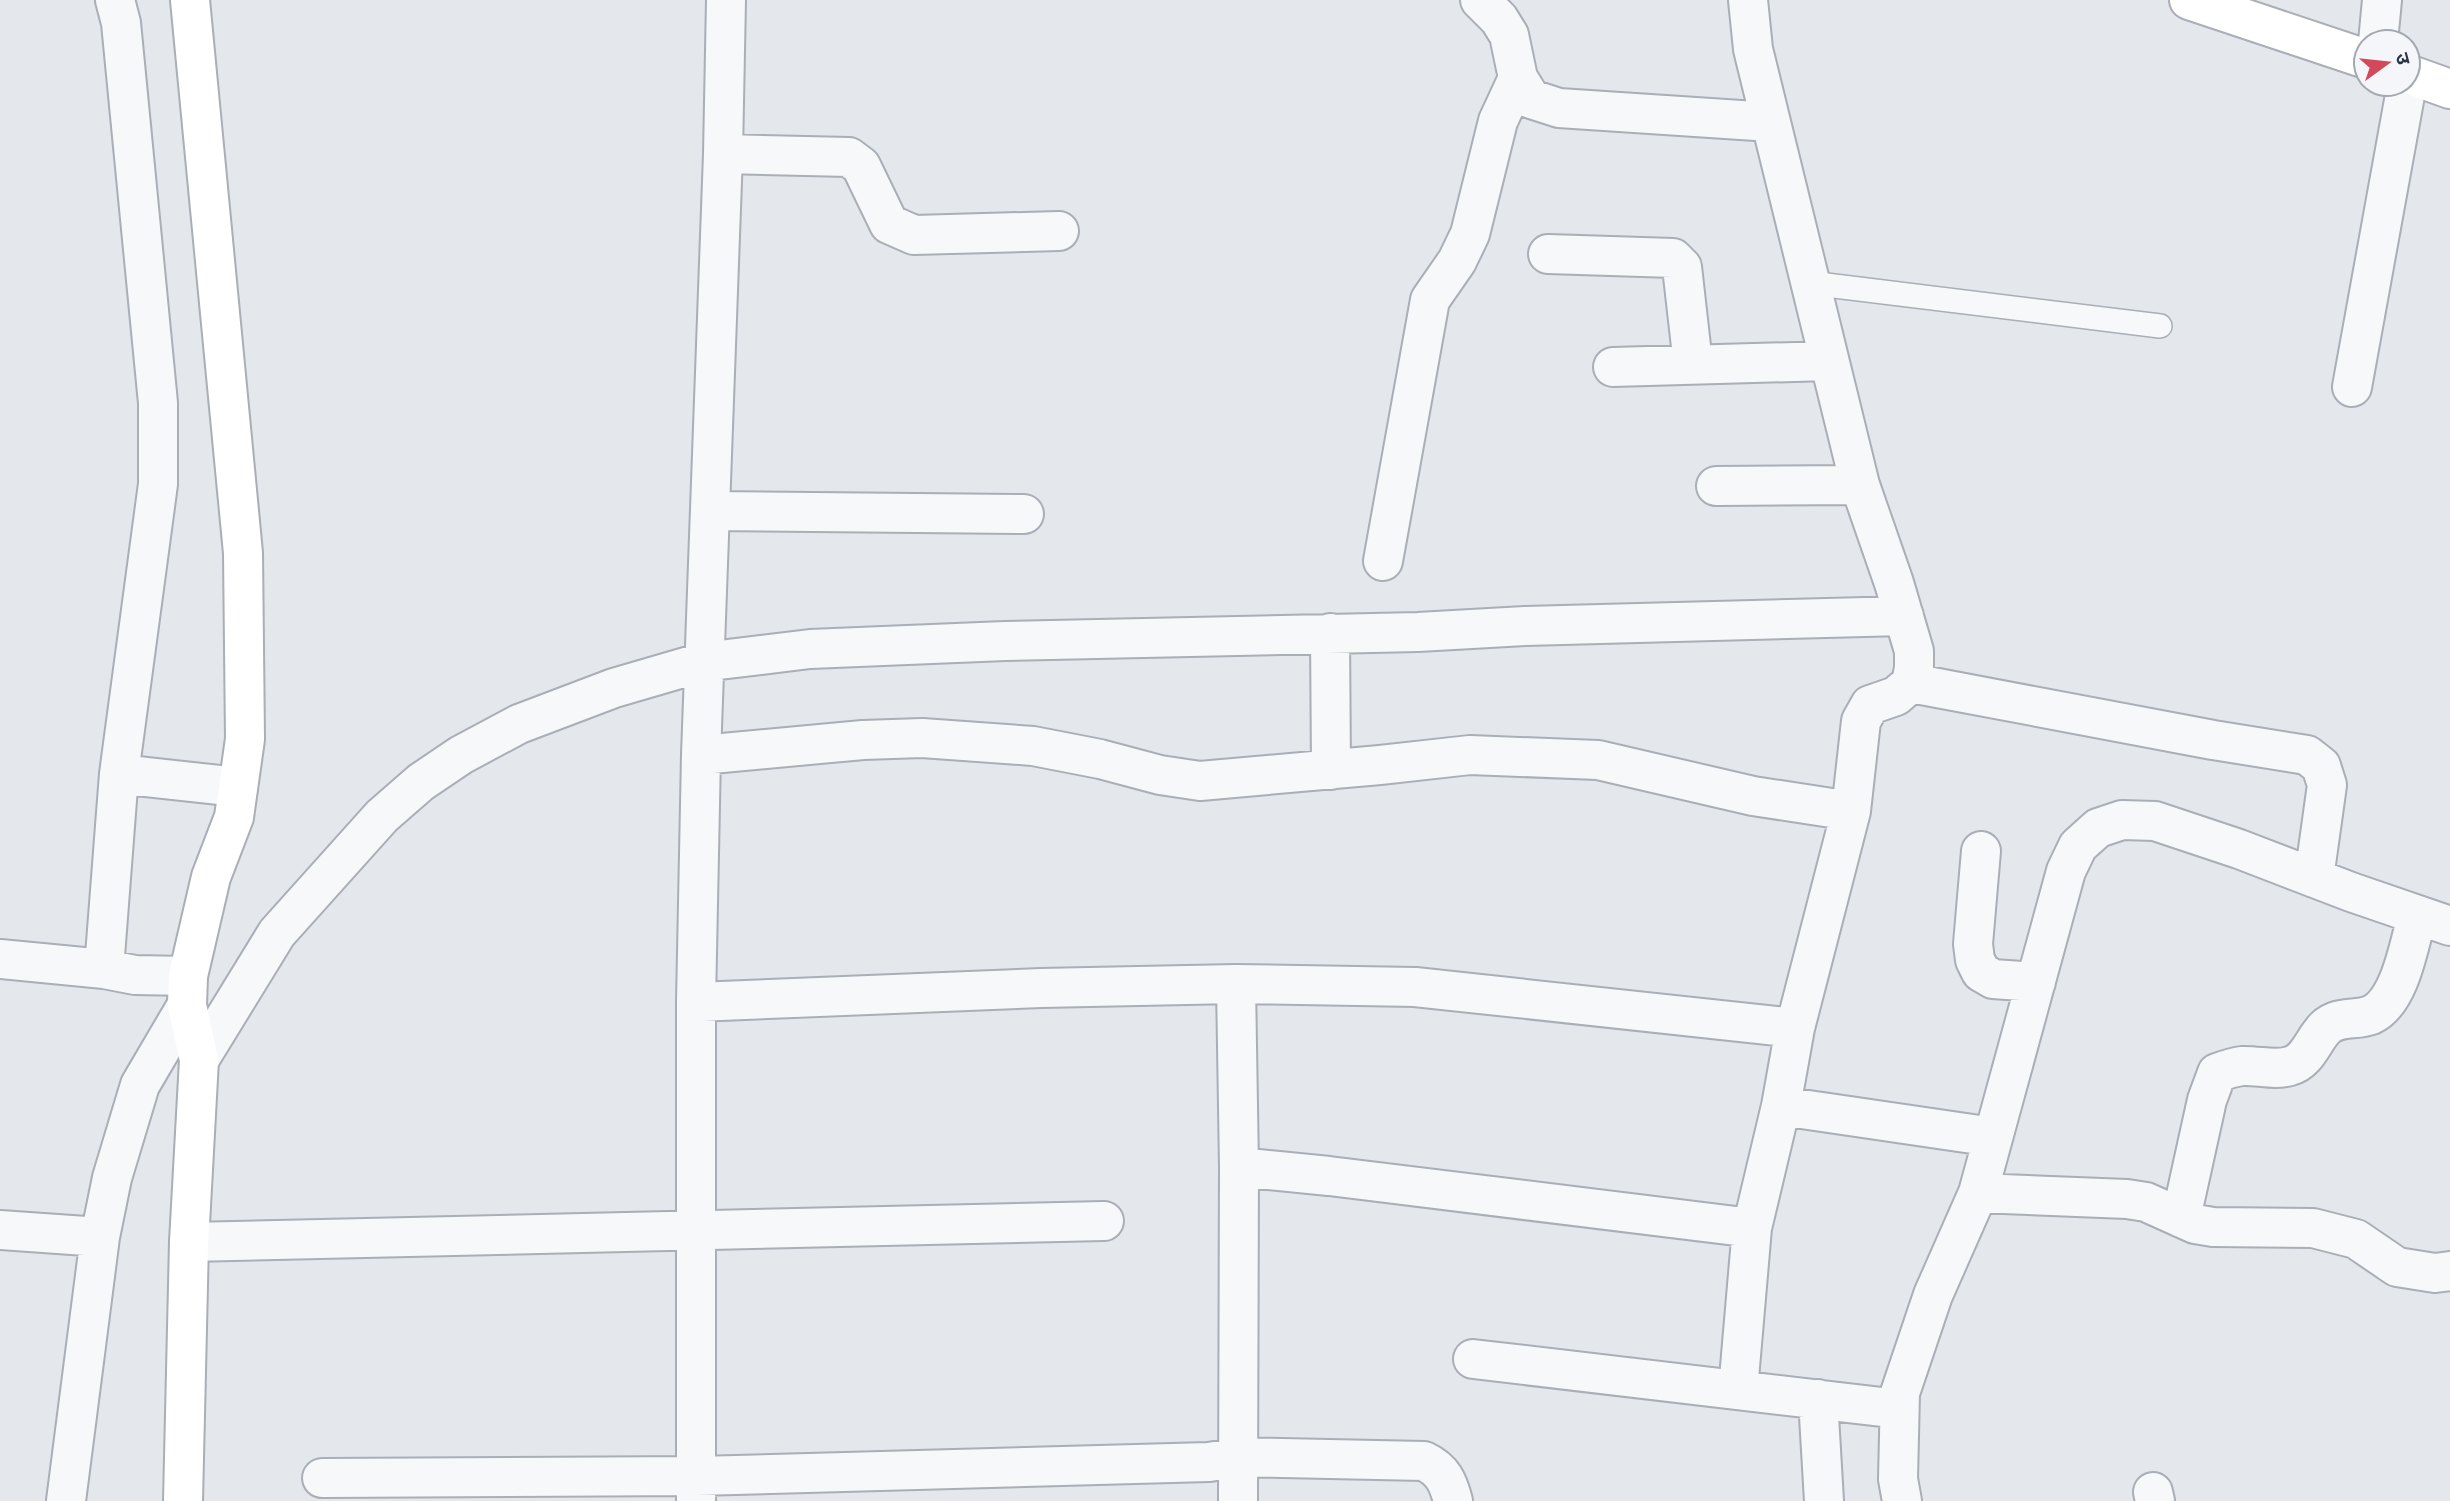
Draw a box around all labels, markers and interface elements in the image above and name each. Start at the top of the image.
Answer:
north arrow [2352,28,2422,98]
text: उ [2391,50,2417,68]

